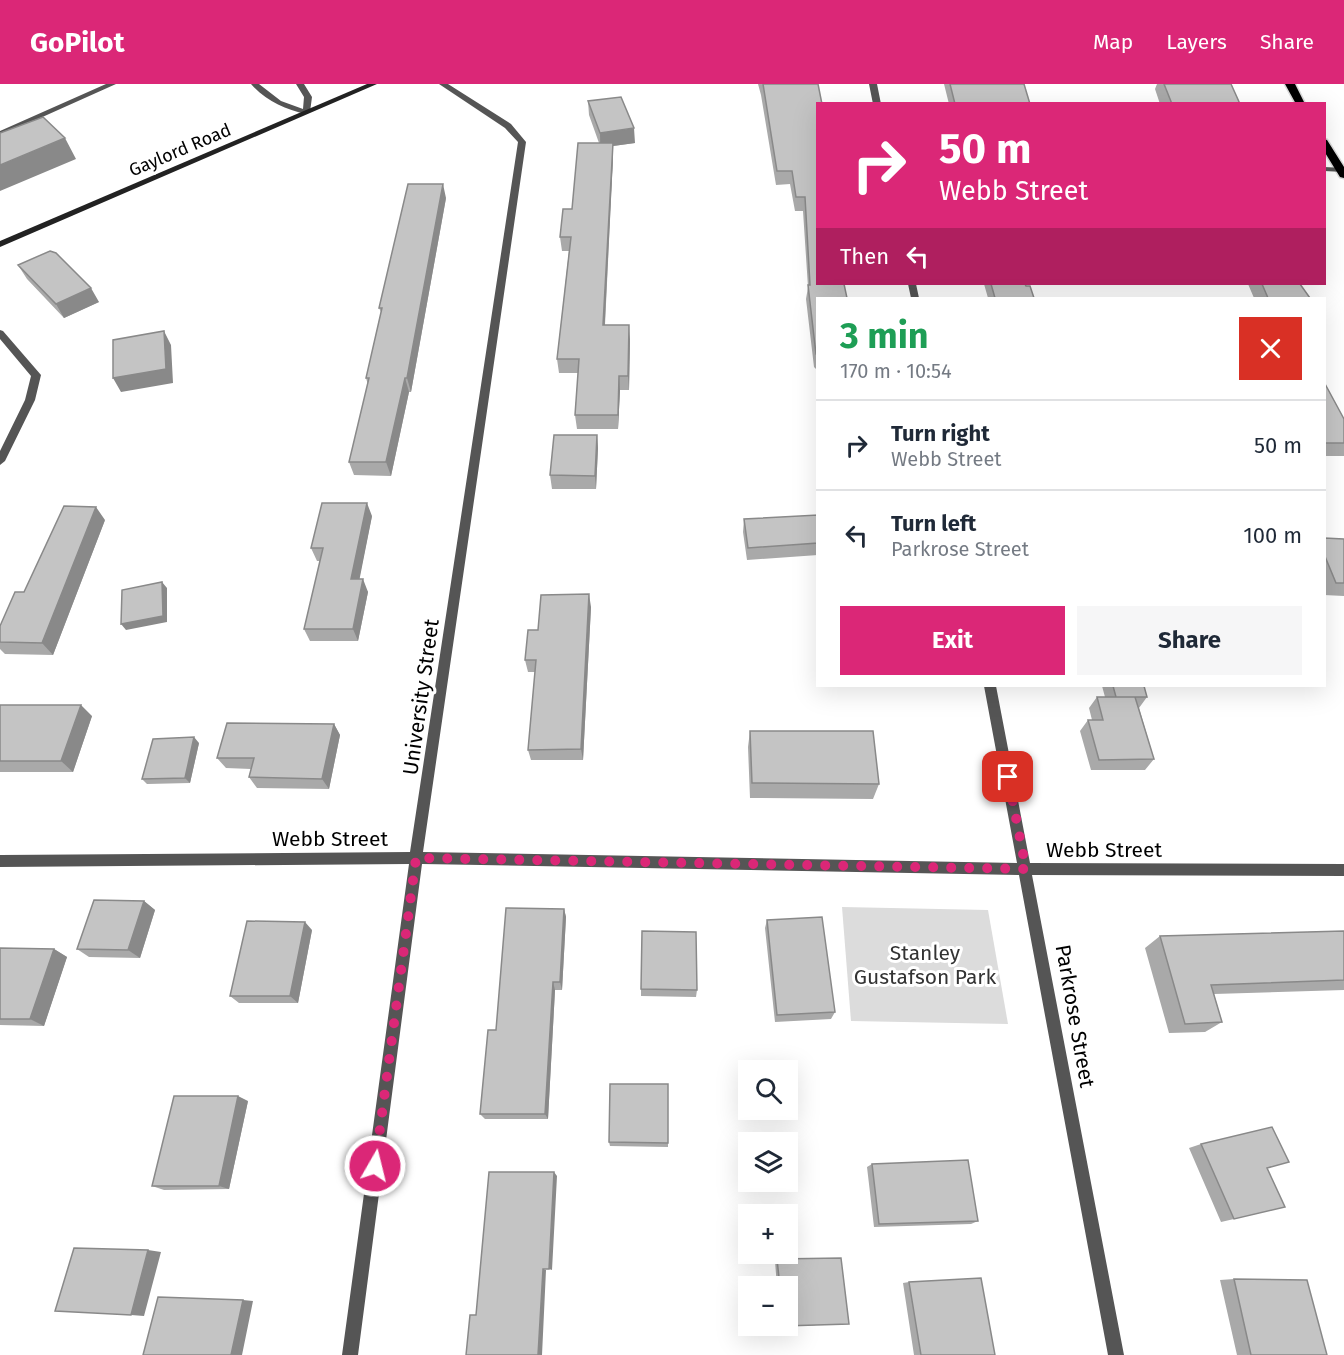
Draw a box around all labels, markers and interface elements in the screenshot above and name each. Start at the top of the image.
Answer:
text: GoPilot [30,26,124,59]
text: Map [1093,29,1133,55]
text: Layers [1166,29,1227,55]
text: Share [1260,29,1314,55]
street label: Gaylord Road [126,119,234,181]
text: 50 m [939,124,1032,174]
icon: right [840,126,918,204]
text: Webb Street [939,175,1088,207]
icon: left [901,240,934,273]
text: Then [840,243,889,270]
text: 3 min [840,314,929,358]
button: close [1239,317,1302,380]
text: 170 m · 10:54 [840,359,952,383]
text: Turn right [891,420,990,447]
icon: right [840,429,873,462]
text: 50 m [1254,432,1302,459]
text: Webb Street [891,447,1002,471]
text: Turn left [891,510,976,537]
icon: left [840,519,873,552]
text: 100 m [1243,522,1302,549]
text: Parkrose Street [891,537,1029,561]
button: Exit [840,606,1065,675]
button: Share [1077,606,1302,675]
street label: University Street [397,617,445,777]
pin [982,751,1033,802]
icon: arrive [991,760,1024,793]
street label: Webb Street [272,826,388,852]
street label: Webb Street [1046,837,1162,863]
park label: Stanley Gustafson Park [854,940,996,990]
street label: Parkrose Street [1050,942,1100,1090]
map controls [738,1060,798,1336]
button: search [738,1060,798,1120]
button: layers [738,1132,798,1192]
position arrow [343,1134,407,1198]
button: + [738,1204,798,1264]
button: − [738,1276,798,1336]

